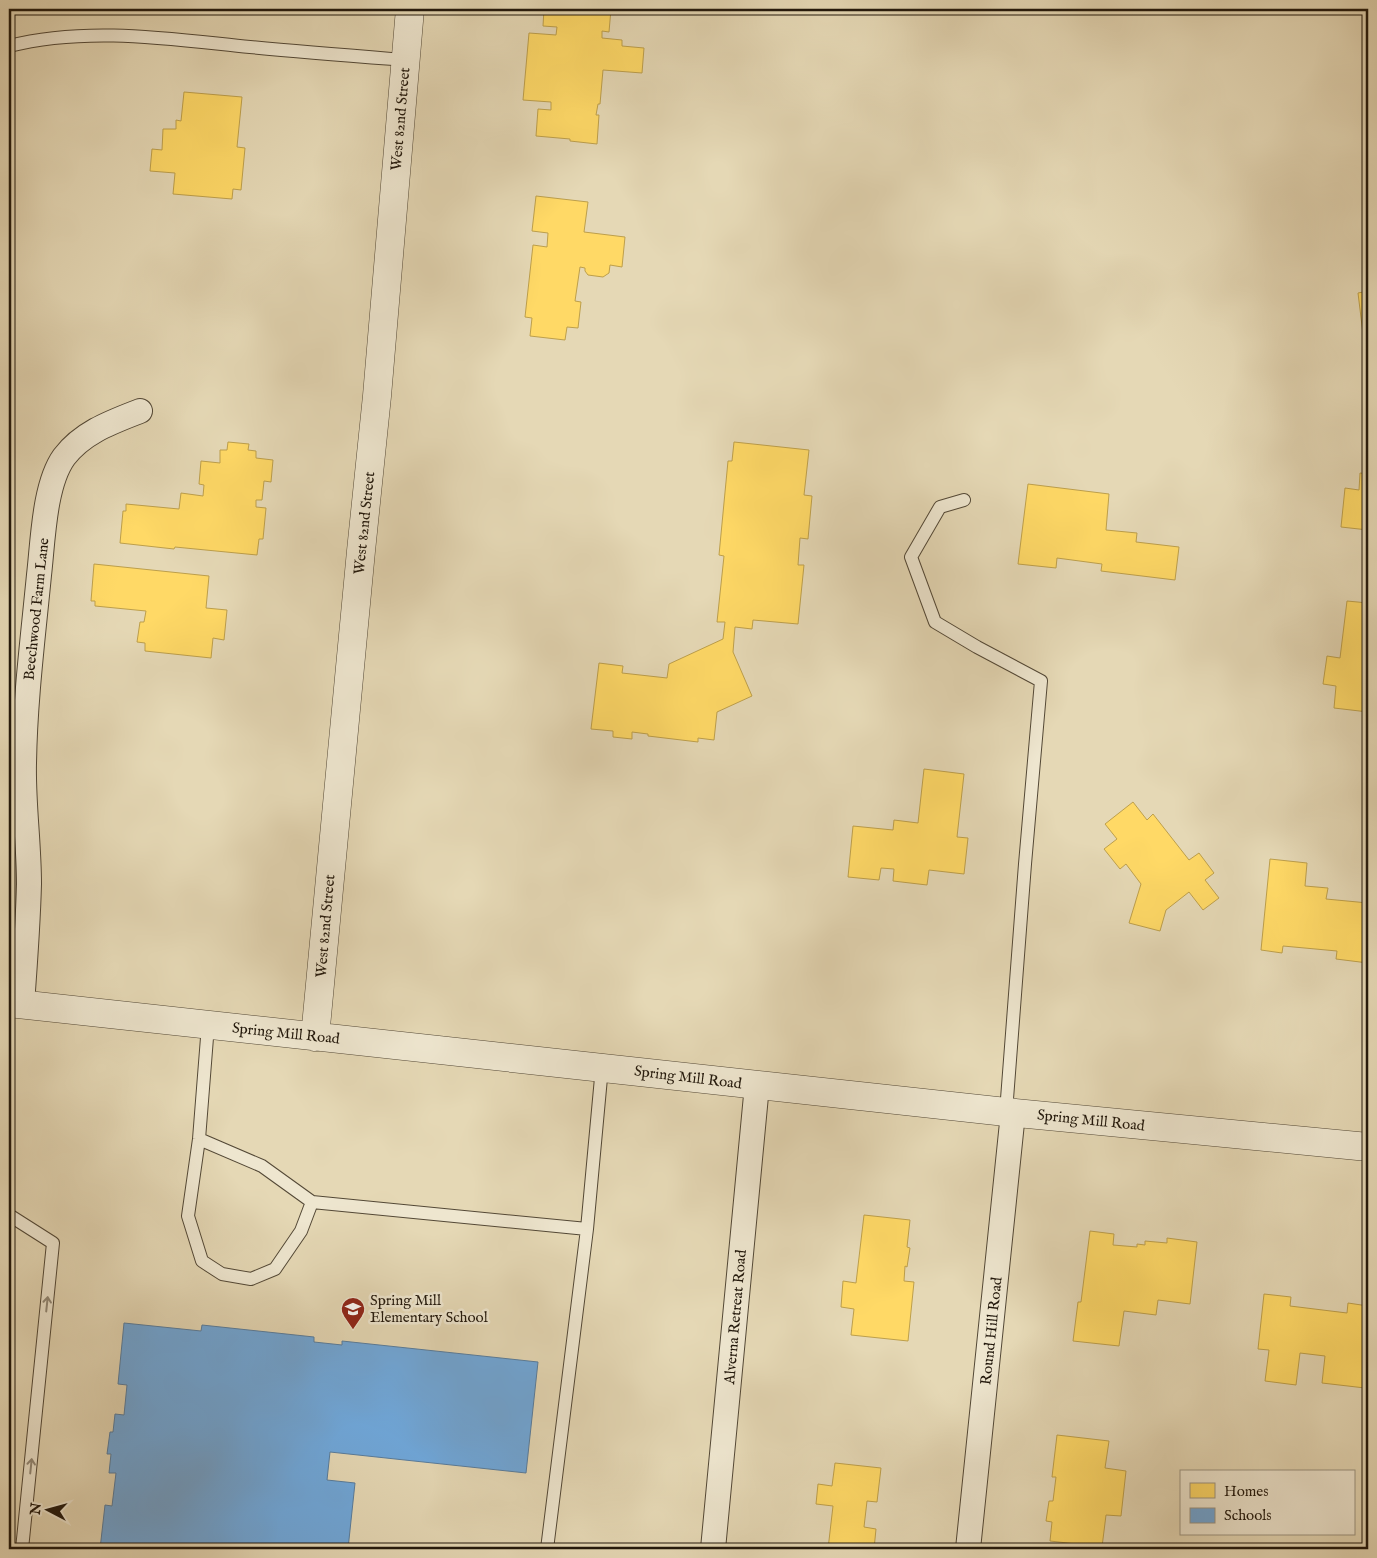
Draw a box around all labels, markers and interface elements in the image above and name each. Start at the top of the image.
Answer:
street label: West 82nd Street [387,67,414,171]
street label: West 82nd Street [350,471,379,576]
street label: Beechwood Farm Lane [20,537,53,681]
street label: West 82nd Street [312,874,339,978]
street label: Spring Mill Road [231,1018,342,1049]
street label: Spring Mill Road [633,1061,744,1094]
street label: Spring Mill Road [1036,1105,1147,1136]
street label: Alverna Retreat Road [720,1248,751,1386]
street label: Round Hill Road [976,1275,1007,1386]
place label: Spring Mill Elementary School [370,1291,489,1327]
school or university icon: Spring Mill Elementary School [340,1296,366,1330]
one-way arrow [42,1297,52,1313]
one-way arrow [26,1458,36,1474]
legend [1180,1470,1354,1536]
text: Homes [1224,1482,1268,1501]
north arrow [22,1486,72,1536]
text: N [26,1502,46,1517]
text: Schools [1224,1506,1272,1525]

